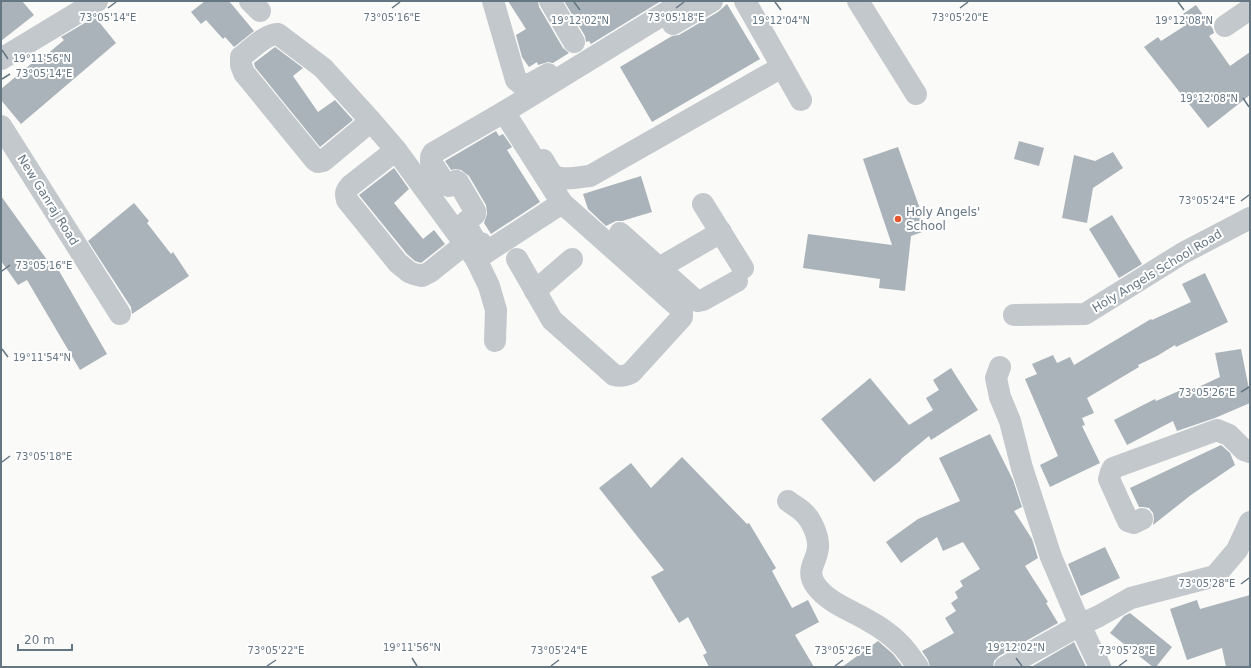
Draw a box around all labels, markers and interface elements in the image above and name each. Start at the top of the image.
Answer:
text: 73°05'14"E [80,12,136,23]
text: 73°05'16"E [364,12,420,23]
text: 73°05'18"E [648,12,704,23]
text: 73°05'20"E [932,12,988,23]
text: 19°12'02"N [551,15,609,26]
text: 19°12'04"N [752,15,810,26]
text: 19°12'08"N [1155,15,1213,26]
text: 19°11'56"N [13,53,71,64]
text: 73°05'14"E [16,68,72,79]
text: 19°12'08"N [1180,93,1238,104]
street label: New Ganraj Road [15,152,81,248]
text: 73°05'24"E [1179,195,1235,206]
place label: Holy Angels' School [906,205,980,233]
marker: Holy Angels' School [893,214,903,224]
street label: Holy Angels School Road [1090,227,1224,315]
text: 73°05'16"E [16,260,72,271]
text: 19°11'54"N [13,352,71,363]
text: 73°05'26"E [1179,387,1235,398]
text: 73°05'18"E [16,451,72,462]
text: 73°05'28"E [1179,578,1235,589]
scale bar [18,626,72,652]
text: 20 m [24,633,55,647]
text: 19°11'56"N [383,642,441,653]
text: 19°12'02"N [987,642,1045,653]
text: 73°05'22"E [248,645,304,656]
text: 73°05'24"E [531,645,587,656]
text: 73°05'26"E [815,645,871,656]
text: 73°05'28"E [1099,645,1155,656]

